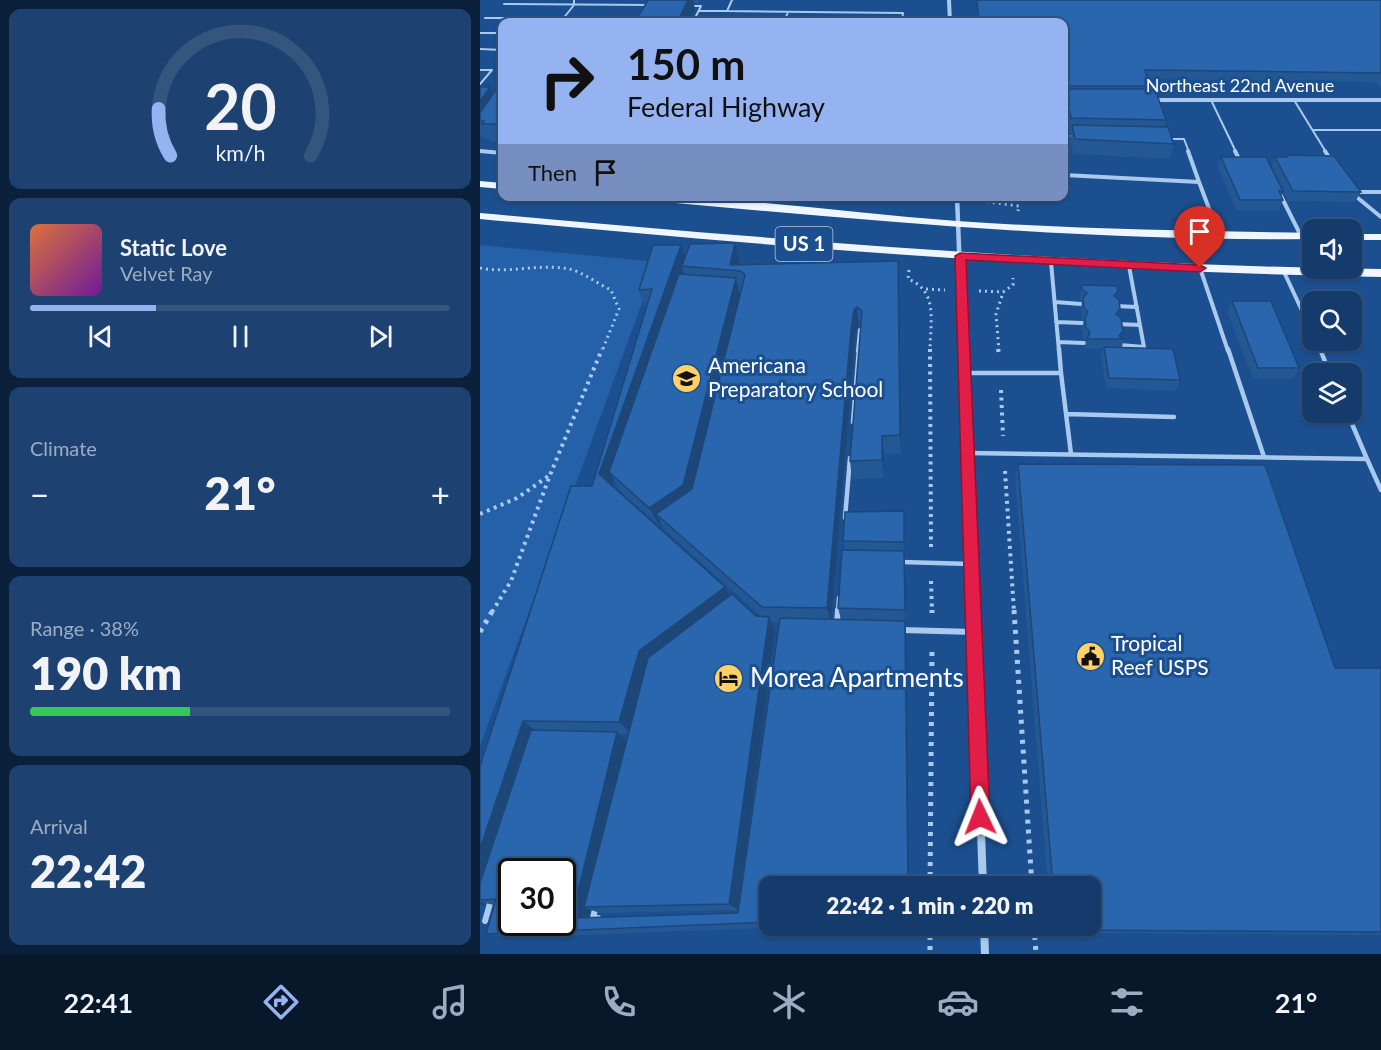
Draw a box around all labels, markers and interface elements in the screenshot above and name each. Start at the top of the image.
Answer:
text: 150 m [627,39,745,89]
icon: right [528,42,606,120]
text: 20 [204,68,276,143]
street label: Northeast 22nd Avenue [1146,74,1334,96]
text: Federal Highway [627,90,825,123]
text: km/h [215,140,265,166]
icon: arrive [589,156,622,189]
text: Then [528,159,577,186]
pin [1174,206,1225,268]
icon: arrive [1183,215,1216,248]
map controls [1302,219,1362,423]
button: sound [1302,219,1362,279]
road number: US 1 [776,227,832,261]
text: Static Love [120,234,227,261]
text: Velvet Ray [120,261,213,285]
button: search [1302,291,1362,351]
icon: previous [84,320,117,353]
icon: pause [224,320,257,353]
icon: next [364,320,397,353]
place label: Americana Preparatory School [708,352,883,401]
school or university icon: Americana Preparatory School [671,362,703,394]
button: layers [1302,363,1362,423]
text: Climate [30,436,97,460]
text: 21° [205,466,275,520]
text: − [30,474,49,514]
text: + [431,474,450,514]
text: Range · 38% [30,616,139,640]
place label: Tropical Reef USPS [1111,630,1209,679]
public building icon: Tropical Reef USPS [1074,640,1106,672]
text: 190 km [30,646,182,700]
place label: Morea Apartments [750,661,964,693]
hotel icon: Morea Apartments [713,662,745,694]
position arrow [948,785,1012,849]
text: Arrival [30,814,88,838]
text: 22:42 [30,844,146,898]
speed limit sign: 30 [498,858,576,936]
text: 22:42 · 1 min · 220 m [827,892,1033,919]
icon: directions [260,981,302,1023]
icon: music [429,981,471,1023]
icon: phone [598,981,640,1023]
icon: climate [768,981,810,1023]
icon: car [937,981,979,1023]
icon: filters [1106,981,1148,1023]
text: 22:41 [64,986,133,1019]
text: 21° [1275,986,1317,1019]

